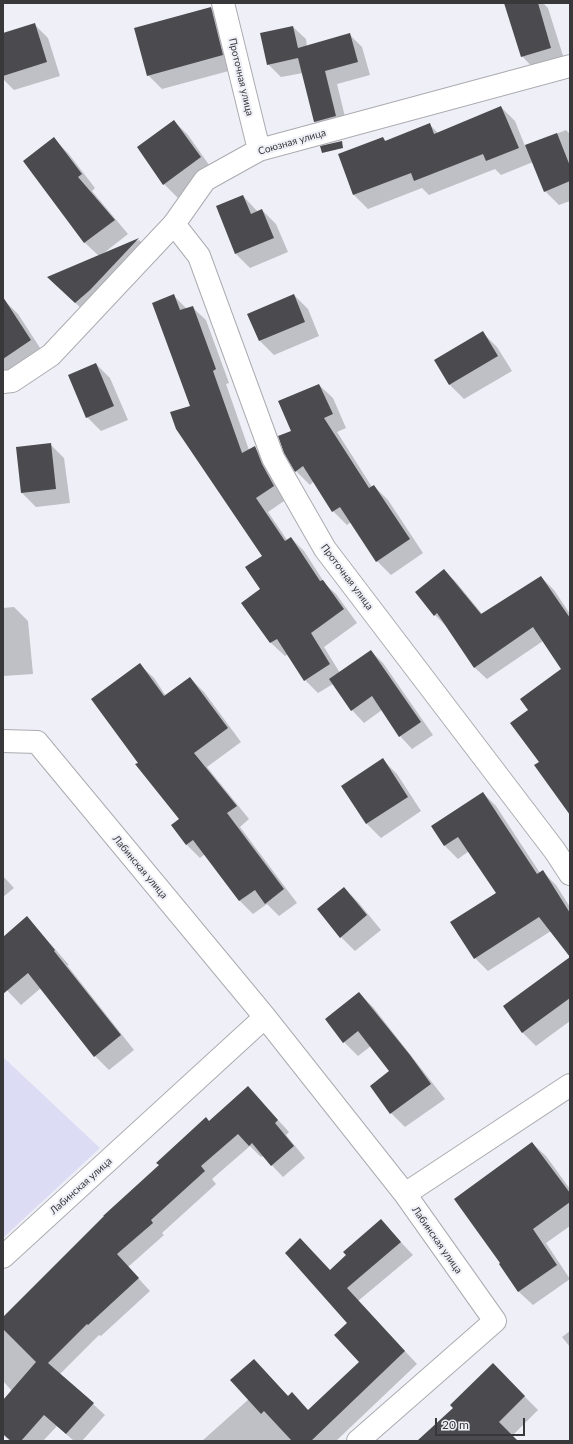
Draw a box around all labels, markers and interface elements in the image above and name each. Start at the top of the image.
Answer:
street label: Проточная улица [226,37,256,117]
street label: Союзная улица [257,127,327,157]
street label: Проточная улица [318,542,376,612]
street label: Лабинская улица [110,833,170,901]
street label: Лабинская улица [48,1155,114,1217]
street label: Лабинская улица [409,1204,465,1276]
scale bar [437,1410,527,1436]
text: 20 m [442,1417,469,1432]

